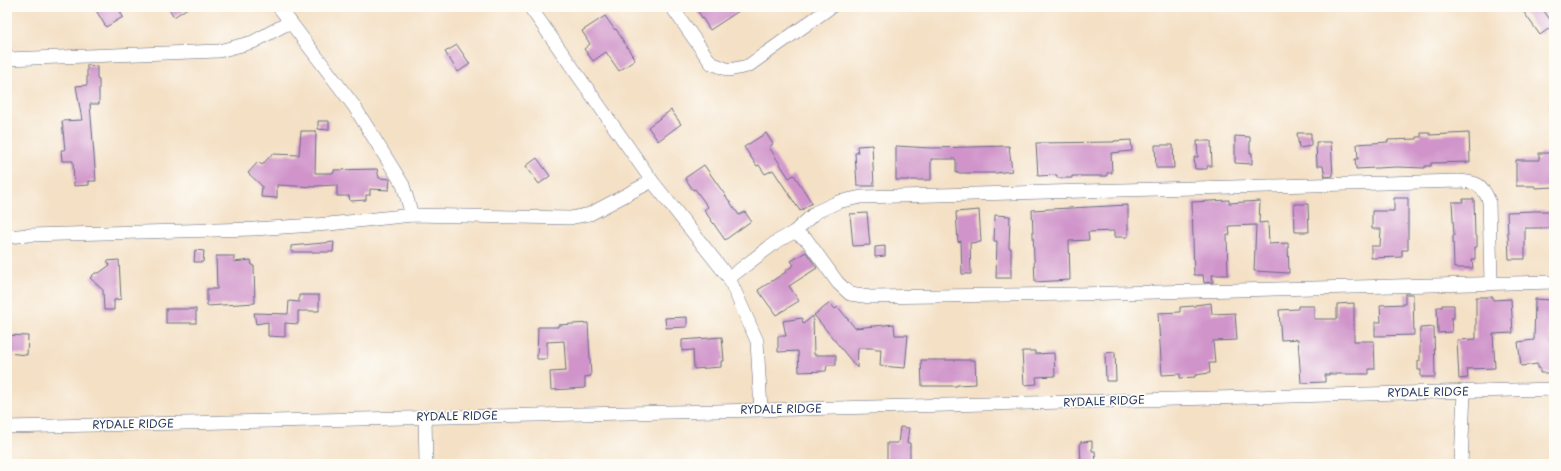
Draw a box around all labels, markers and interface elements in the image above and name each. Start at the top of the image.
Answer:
street label: RYDALE RIDGE [1387,382,1469,401]
street label: RYDALE RIDGE [1063,391,1145,410]
street label: RYDALE RIDGE [740,399,822,418]
street label: RYDALE RIDGE [416,406,498,425]
street label: RYDALE RIDGE [92,414,174,433]

